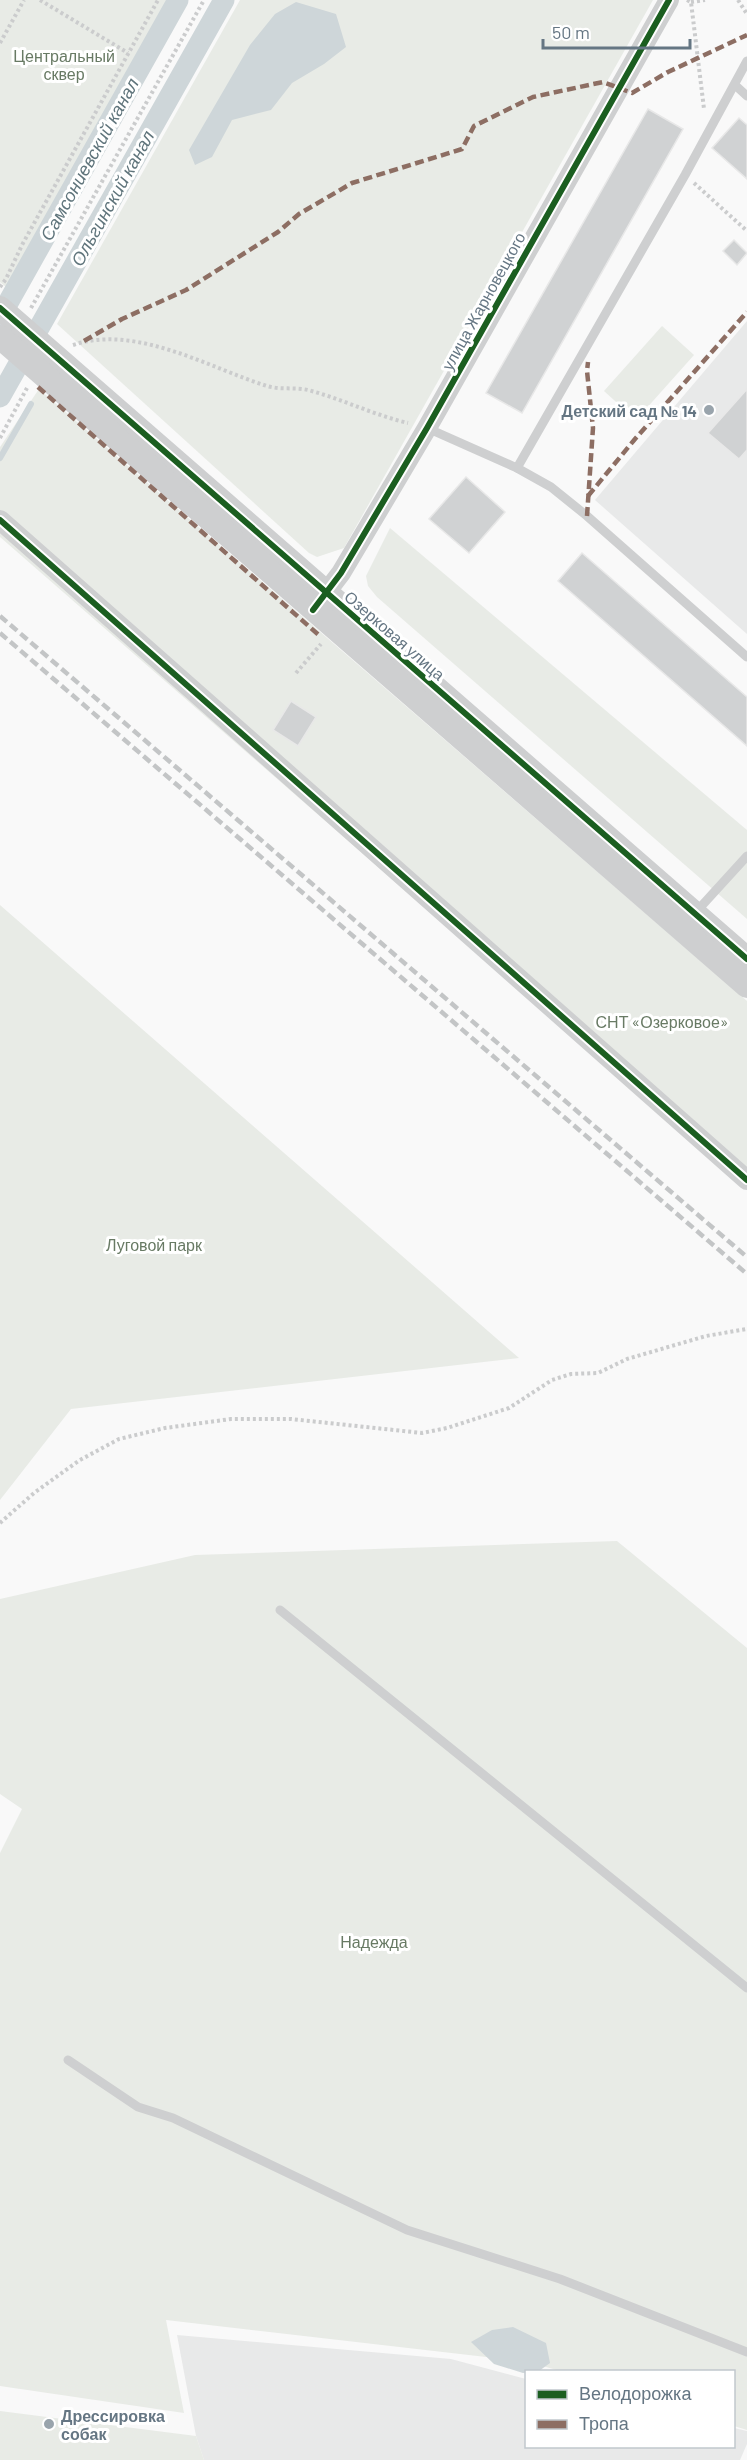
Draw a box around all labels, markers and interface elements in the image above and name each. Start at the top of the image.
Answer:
scale bar [543,12,690,50]
text: 50 m [552,21,590,43]
park label: Центральный сквер [13,46,115,83]
water label: Самсониевский канал [35,74,143,244]
water label: Ольгинский канал [66,126,158,270]
street label: улица Жарновецкого [437,229,529,373]
place label: Детский сад № 14 [562,401,697,420]
marker: Детский сад № 14 [702,403,716,417]
street label: Озерковая улица [341,586,449,684]
park label: СНТ «Озерковое» [596,1012,728,1031]
park label: Луговой парк [106,1235,203,1254]
park label: Надежда [340,1932,408,1951]
legend [525,2370,735,2448]
text: Велодорожка [579,2382,692,2404]
place label: Дрессировка собак [61,2406,165,2443]
text: Тропа [579,2412,630,2434]
marker: Дрессировка собак [42,2417,56,2431]

